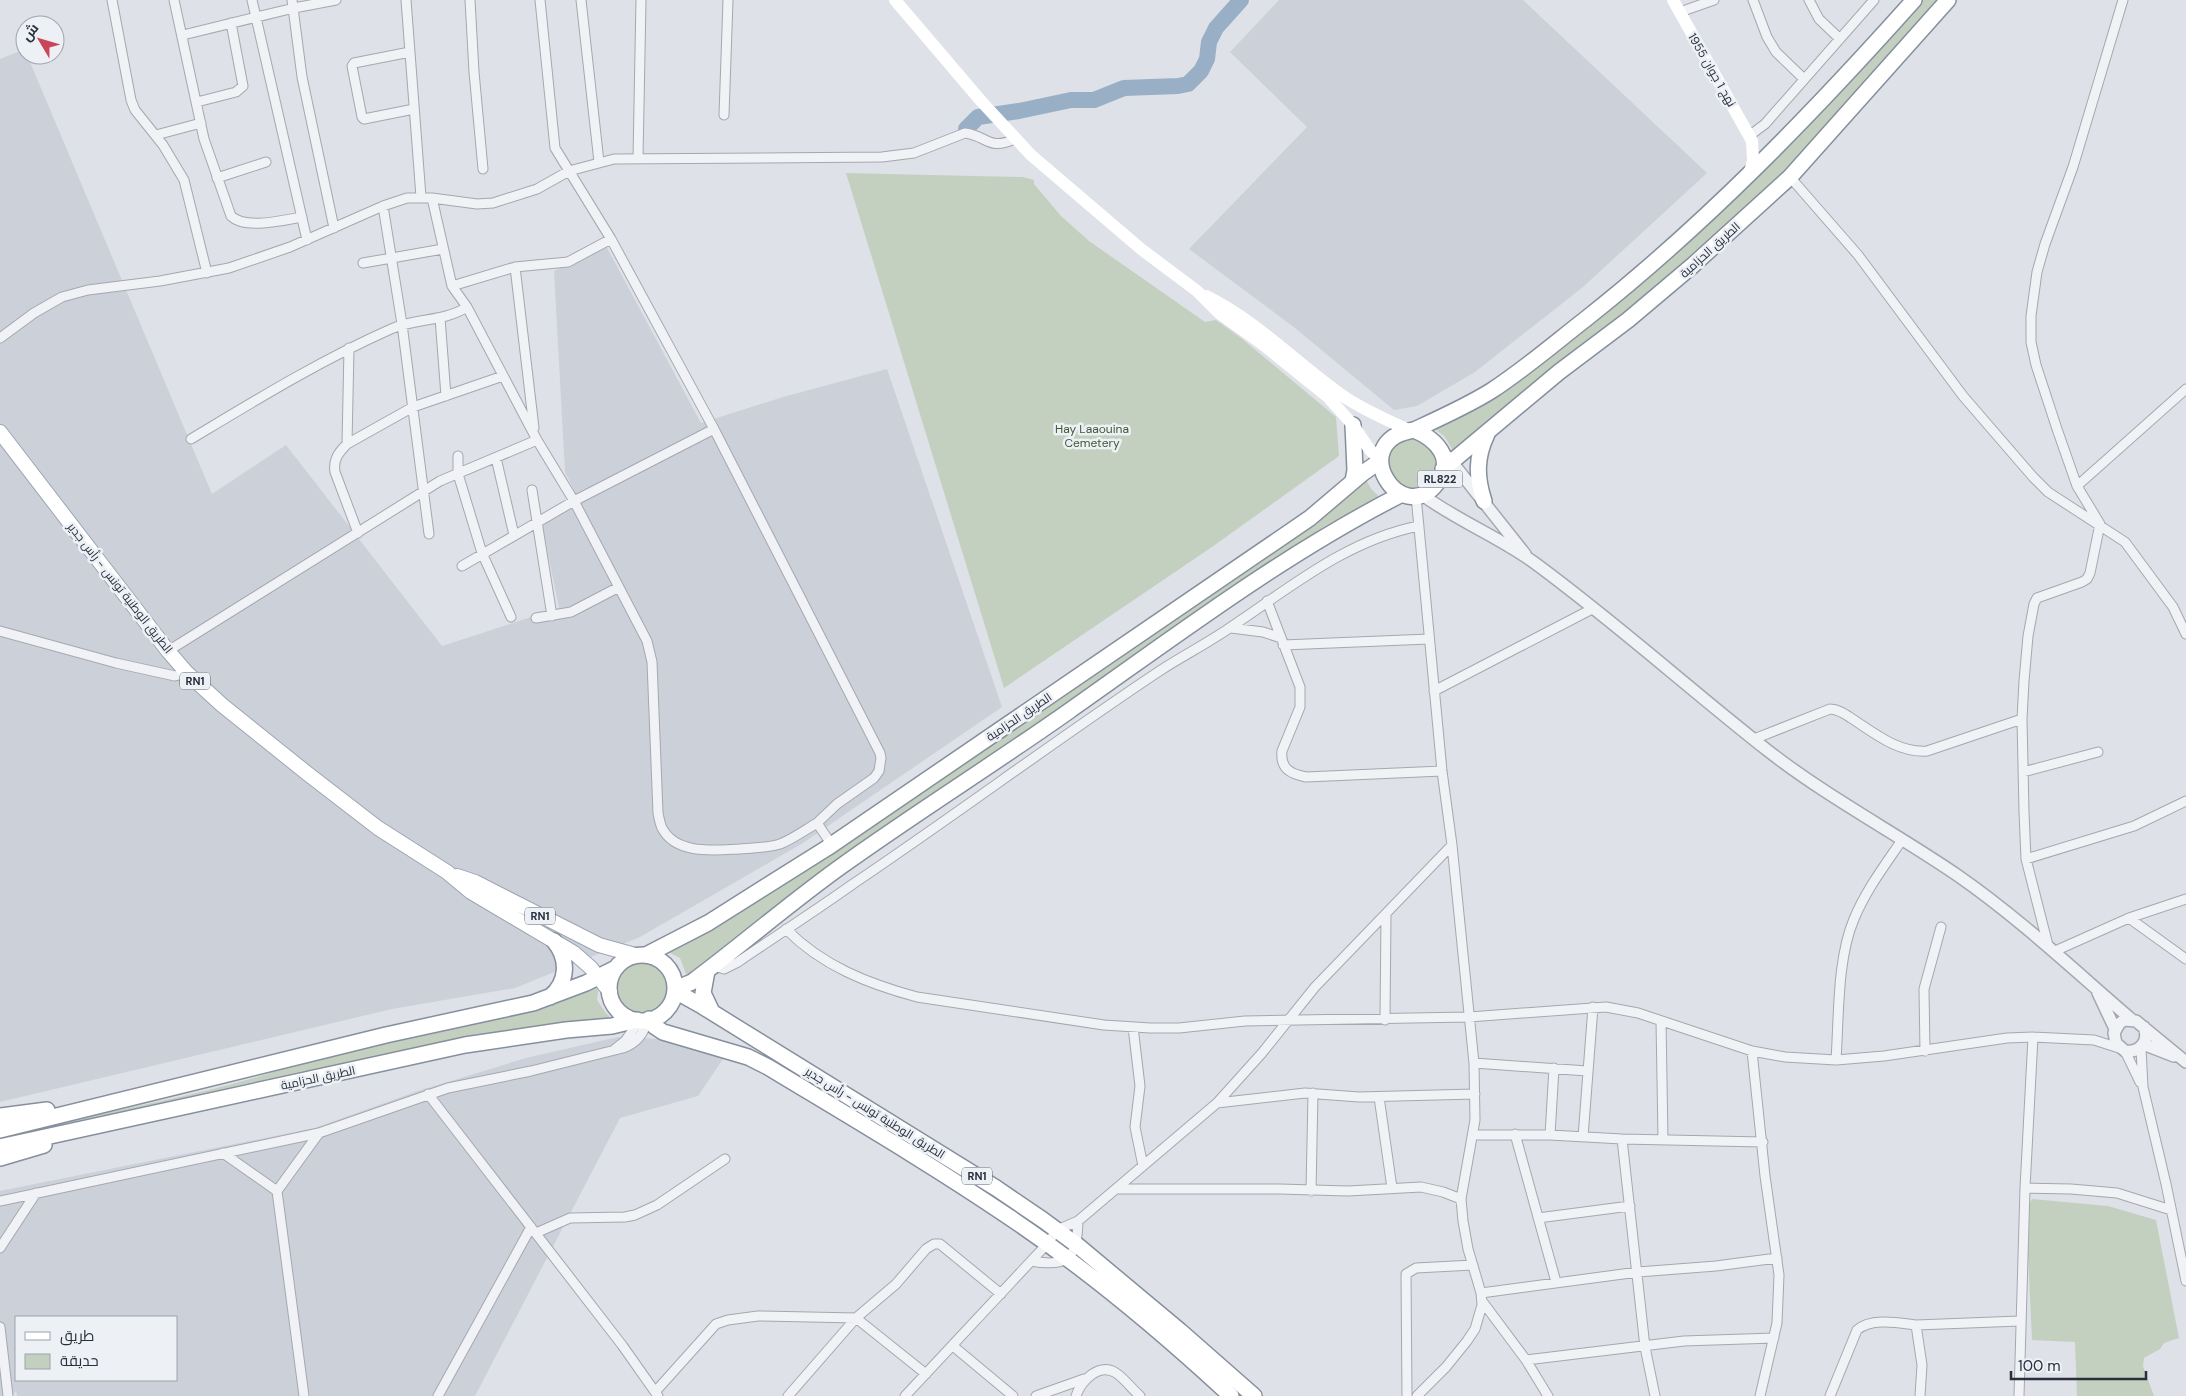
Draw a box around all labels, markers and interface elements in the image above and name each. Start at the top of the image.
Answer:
north arrow [15,15,65,65]
text: ش [17,19,42,45]
street label: نهج 1 جوان 1955 [1684,30,1740,110]
street label: الطريق الحزامية [1676,219,1744,281]
park label: Hay Laaouina Cemetery [1055,421,1129,451]
road number: RL822 [1418,470,1462,488]
street label: الطريق الوطنية تونس - رأس جدير [63,518,176,657]
road number: RN1 [180,672,210,689]
street label: الطريق الحزامية [983,689,1055,745]
road number: RN1 [525,908,555,924]
street label: الطريق الحزامية [279,1062,357,1094]
street label: الطريق الوطنية تونس - رأس جدير [801,1063,948,1163]
road number: RN1 [962,1168,992,1184]
legend [15,1316,178,1381]
text: طريق [60,1326,94,1346]
scale bar [2011,1348,2146,1380]
text: حديقة [60,1351,99,1371]
text: 100 m [2018,1356,2061,1376]

